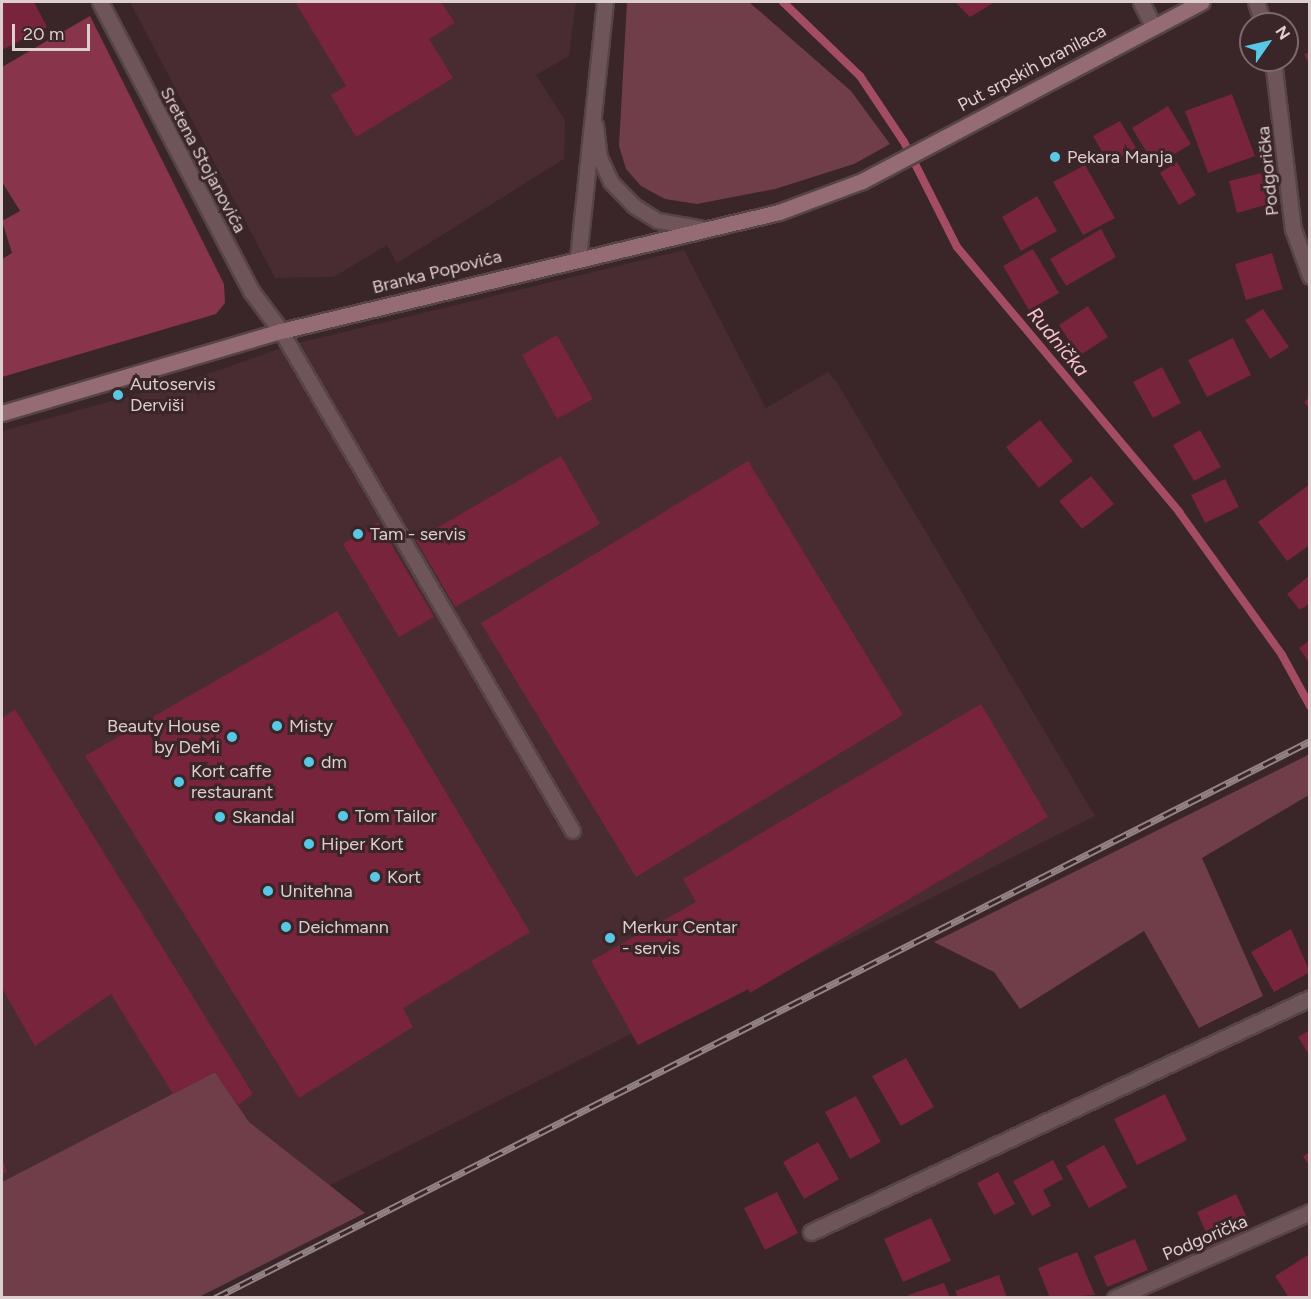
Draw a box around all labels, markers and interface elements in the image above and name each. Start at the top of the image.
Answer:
scale bar [15,12,93,50]
north arrow [1239,12,1299,72]
street label: Put srpskih branilaca [954,20,1110,116]
text: N [1271,22,1294,43]
text: 20 m [23,23,64,45]
street label: Sretena Stojanovića [155,83,251,237]
street label: Podgorička [1253,125,1283,217]
place label: Pekara Manja [1067,146,1173,168]
marker: Pekara Manja [1048,150,1062,164]
street label: Branka Popovića [370,246,504,298]
water label: Rudnička [1022,302,1094,382]
place label: Autoservis Derviši [130,374,216,416]
marker: Autoservis Derviši [111,388,125,402]
place label: Tam - servis [370,523,466,545]
marker: Tam - servis [351,527,365,541]
place label: Misty [289,715,333,737]
place label: Beauty House by DeMi [107,716,220,758]
marker: Misty [270,719,284,733]
marker: Beauty House by DeMi [225,730,239,744]
place label: dm [321,751,347,773]
marker: dm [302,755,316,769]
place label: Kort caffe restaurant [191,761,273,804]
marker: Kort caffe restaurant [172,775,186,789]
place label: Tom Tailor [355,805,437,827]
place label: Skandal [232,806,294,828]
marker: Tom Tailor [336,809,350,823]
marker: Skandal [213,810,227,824]
place label: Hiper Kort [321,833,404,855]
marker: Hiper Kort [302,837,316,851]
place label: Kort [387,866,421,888]
marker: Kort [368,870,382,884]
place label: Unitehna [280,880,353,902]
marker: Unitehna [261,884,275,898]
place label: Deichmann [298,916,389,938]
place label: Merkur Centar - servis [622,917,737,960]
marker: Deichmann [279,920,293,934]
marker: Merkur Centar - servis [603,931,617,945]
street label: Podgorička [1159,1210,1251,1266]

